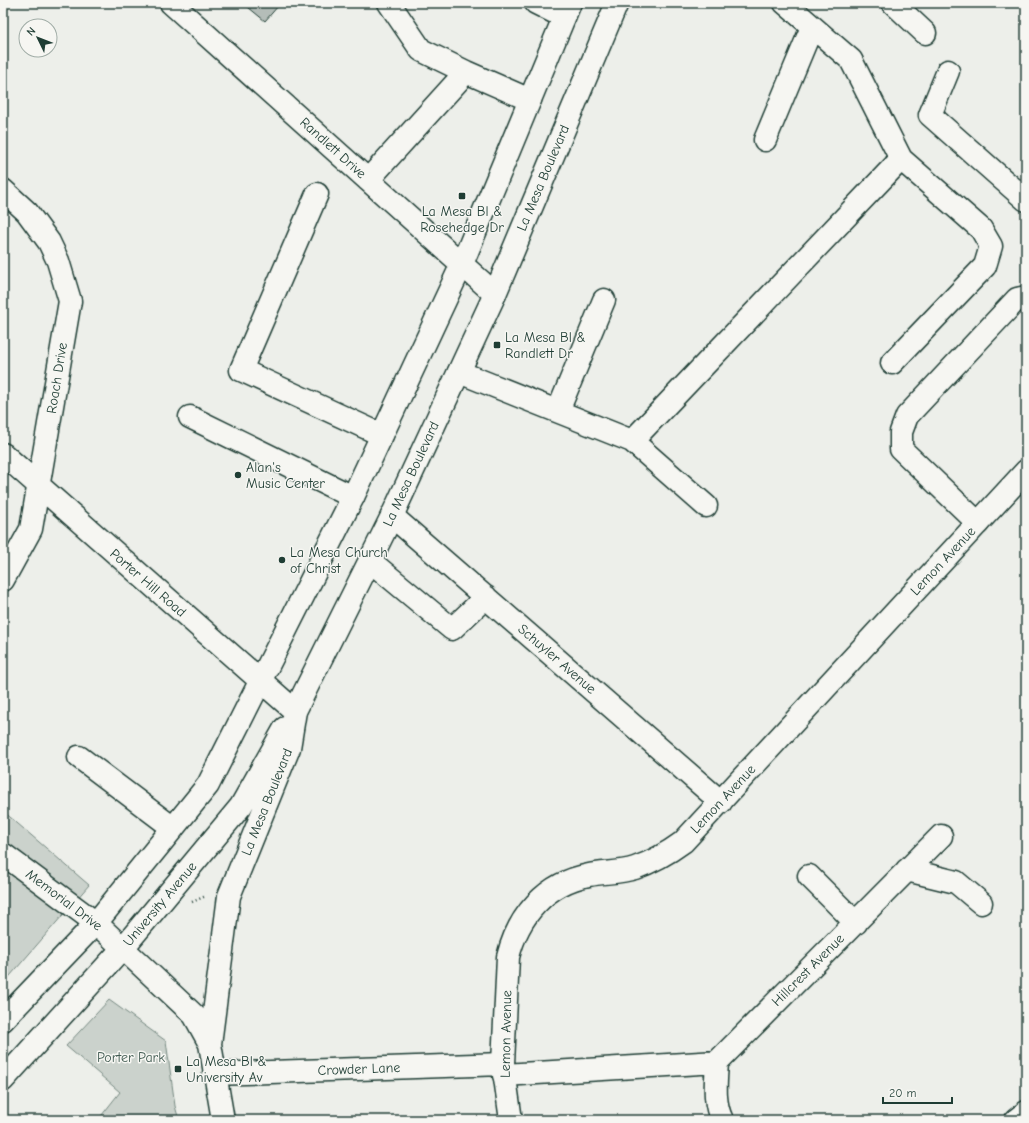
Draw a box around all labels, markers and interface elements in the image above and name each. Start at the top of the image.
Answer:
north arrow [18,18,58,58]
text: N [24,24,38,39]
street label: Randlett Drive [296,114,370,182]
street label: La Mesa Boulevard [513,122,573,234]
marker: La Mesa Bl & Rosehedge Dr [457,191,467,201]
place label: La Mesa Bl & Rosehedge Dr [420,203,504,236]
place label: La Mesa Bl & Randlett Dr [505,329,586,362]
marker: La Mesa Bl & Randlett Dr [492,340,502,350]
street label: Roach Drive [43,341,71,415]
street label: La Mesa Boulevard [379,419,443,529]
place label: Alan's Music Center [246,459,325,492]
marker: Alan's Music Center [233,470,243,480]
street label: Lemon Avenue [907,523,979,599]
place label: La Mesa Church of Christ [290,544,388,577]
street label: Porter Hill Road [106,545,190,621]
marker: La Mesa Church of Christ [277,555,287,565]
street label: Schuyler Avenue [514,620,600,698]
street label: La Mesa Boulevard [238,746,296,858]
street label: Lemon Avenue [687,761,759,837]
street label: University Avenue [120,858,200,950]
street label: Memorial Drive [22,866,106,934]
street label: Hillcrest Avenue [768,930,848,1010]
street label: Lemon Avenue [497,990,515,1078]
park label: Porter Park [97,1049,165,1066]
place label: La Mesa Bl & University Av [186,1053,267,1086]
street label: Crowder Lane [317,1059,401,1079]
marker: La Mesa Bl & University Av [173,1064,183,1074]
scale bar [883,1079,952,1105]
text: 20 m [889,1086,917,1100]

